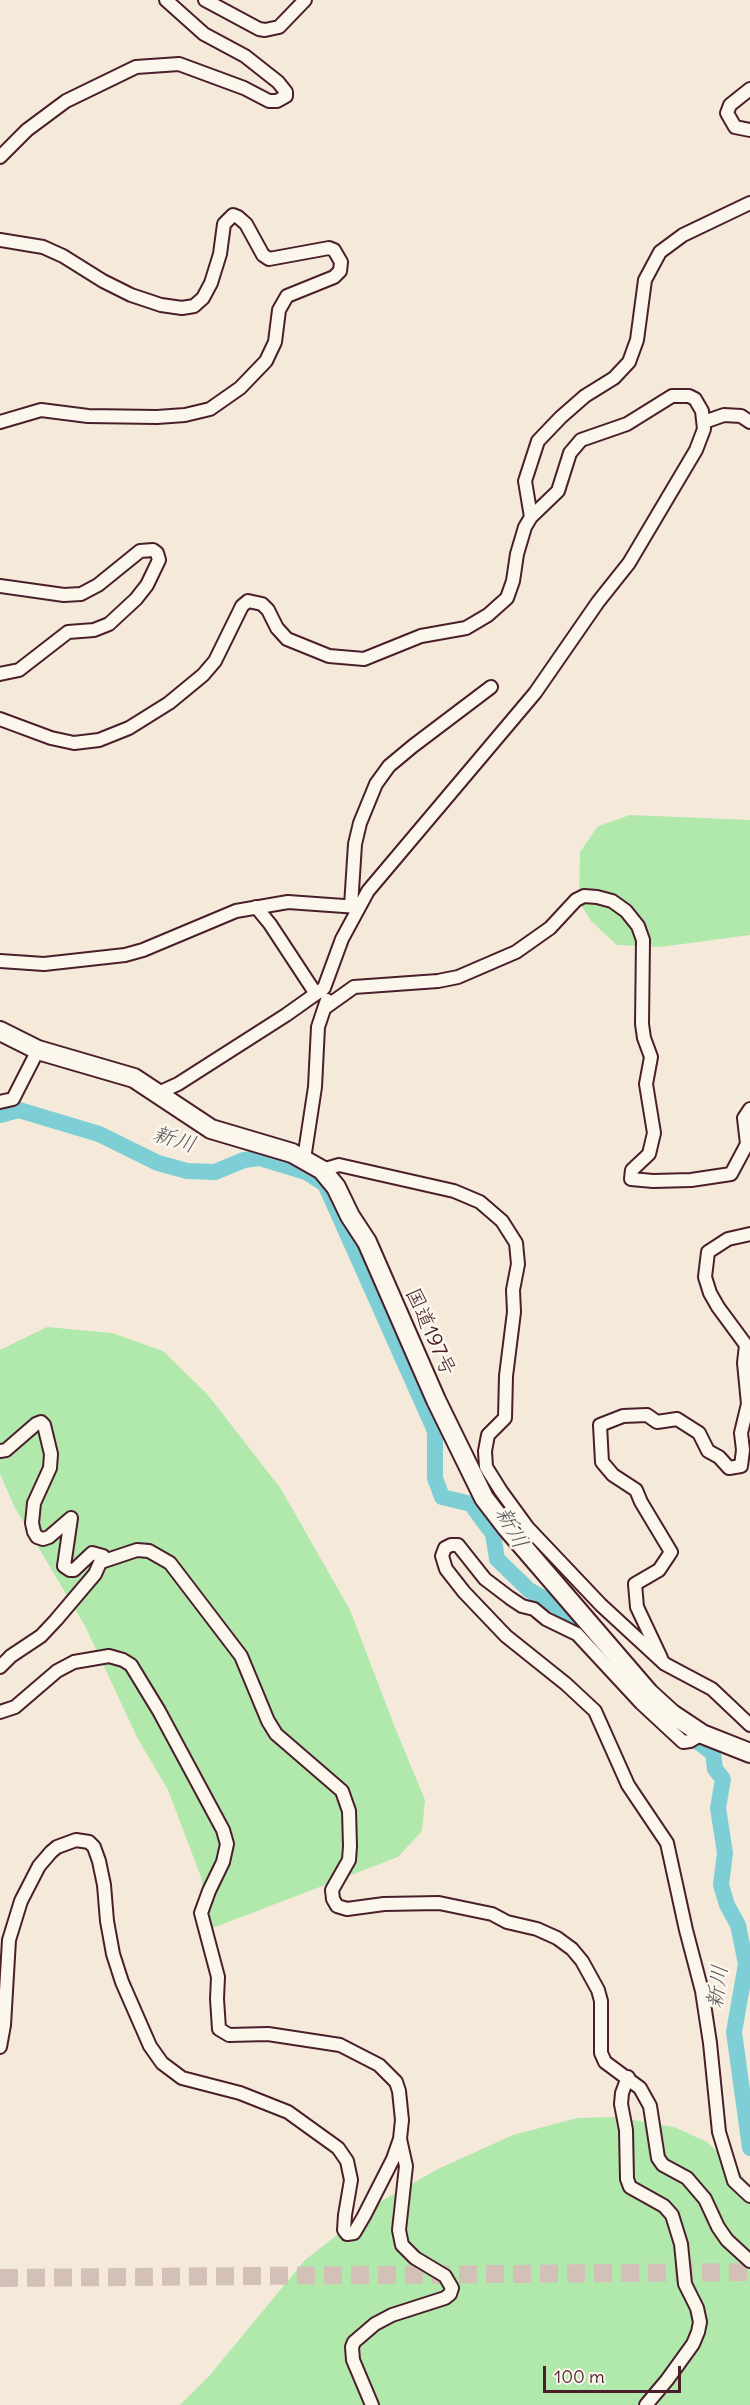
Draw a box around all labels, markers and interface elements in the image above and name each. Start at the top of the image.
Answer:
water label: 新川 [149,1121,199,1159]
street label: 国道197号 [399,1284,461,1380]
water label: 新川 [489,1502,533,1554]
water label: 新川 [702,1963,734,2011]
scale bar [546,2354,684,2392]
text: 100 m [554,2365,605,2388]

